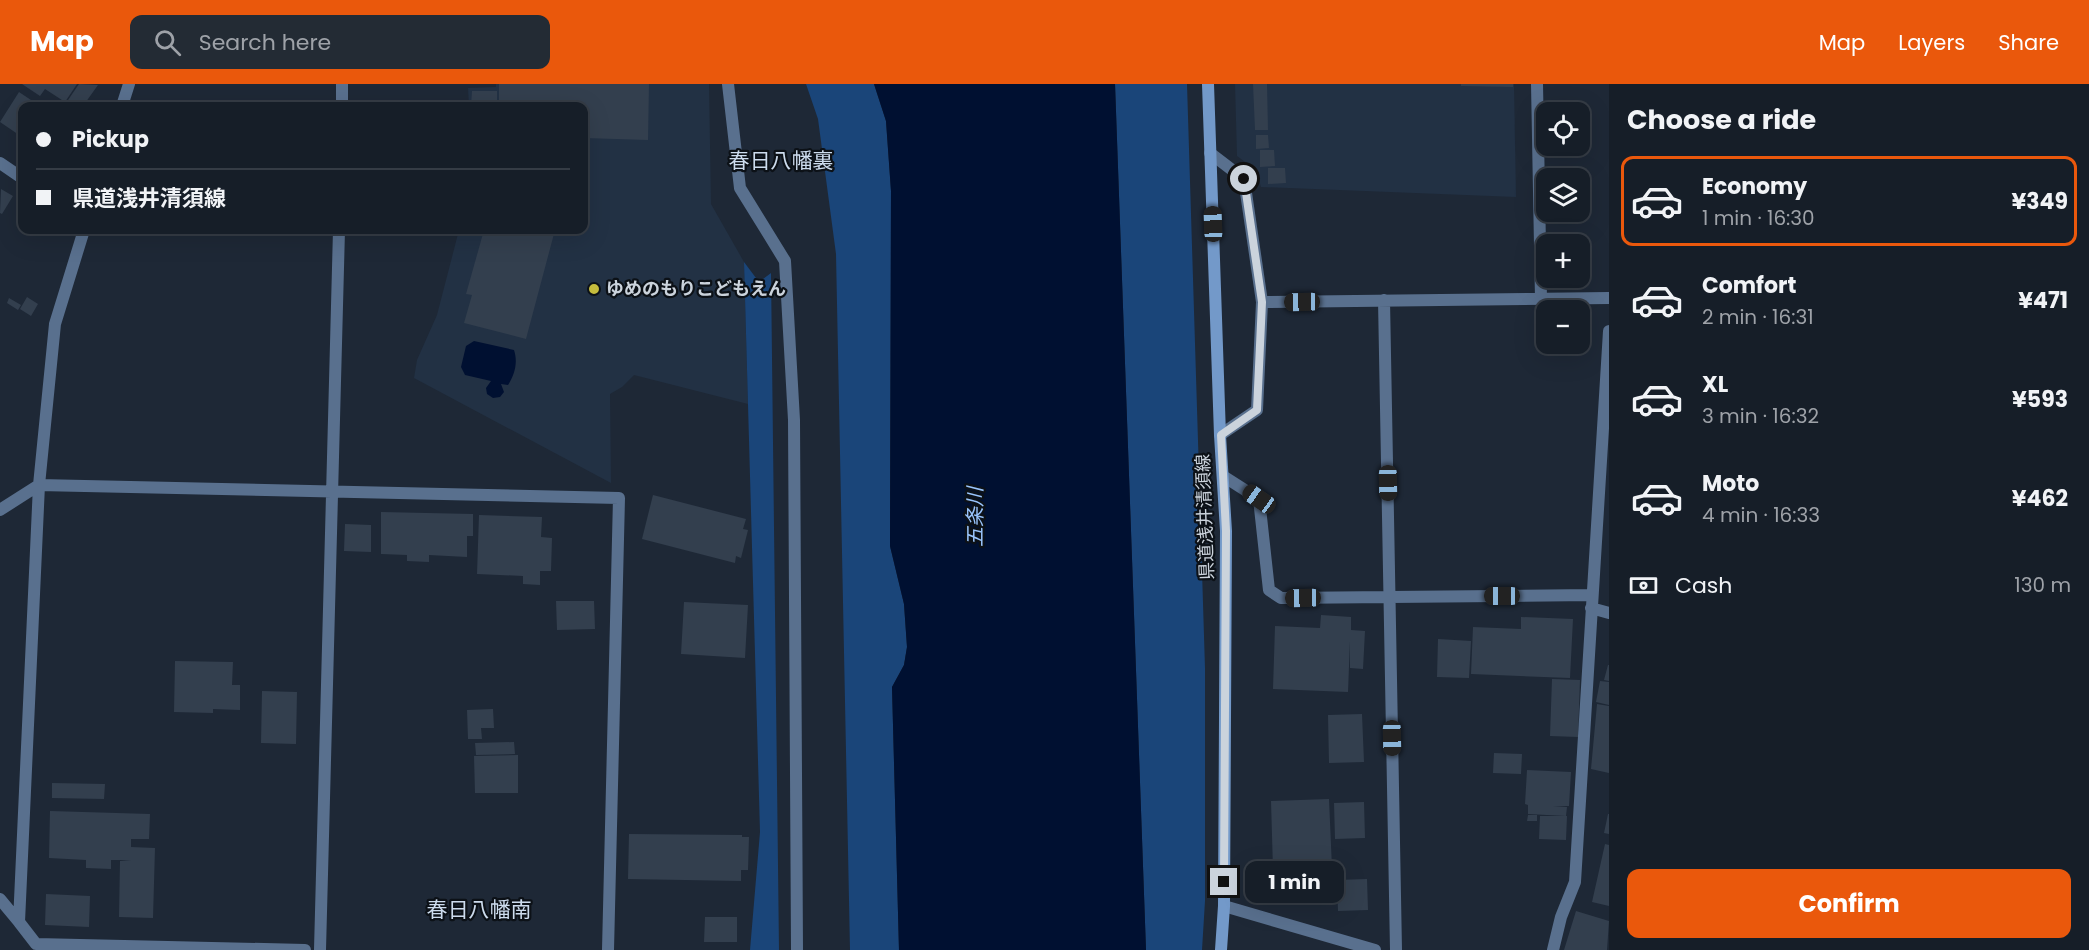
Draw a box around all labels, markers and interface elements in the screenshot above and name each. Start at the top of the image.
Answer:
search box [130,15,550,69]
text: Map [30,22,94,61]
icon: search [151,26,184,59]
text: Search here [199,27,331,58]
text: Map [1819,28,1865,57]
text: Layers [1898,28,1965,57]
text: Share [1998,28,2059,57]
text: Choose a ride [1627,101,1816,138]
map controls [1536,102,1590,354]
button: locate [1536,102,1590,156]
text: Pickup [72,124,149,155]
district label: 春日八幡裏 [729,146,834,175]
route start [1230,165,1257,192]
button: layers [1536,168,1590,222]
text: Economy [1702,171,1807,202]
icon: car [1630,174,1684,228]
text: 県道浅井清須線 [72,183,226,214]
text: ¥349 [2012,186,2068,217]
text: 1 min · 16:30 [1702,204,1815,232]
car [1203,206,1223,242]
button: + [1536,234,1590,288]
text: Comfort [1702,270,1796,301]
icon: car [1630,273,1684,327]
place label: ゆめのもりこどもえん [606,276,786,301]
marker: ゆめのもりこどもえん [587,282,601,296]
text: ¥471 [2018,285,2068,316]
car [1284,293,1320,311]
button: − [1536,300,1590,354]
text: 2 min · 16:31 [1702,303,1814,331]
text: XL [1702,369,1728,400]
icon: car [1630,372,1684,426]
text: ¥593 [2012,384,2068,415]
text: 3 min · 16:32 [1702,402,1819,430]
street label: 県道浅井清須線 [1190,454,1219,580]
car [1379,465,1397,501]
text: Moto [1702,468,1759,499]
icon: car [1630,471,1684,525]
car [1239,481,1279,517]
text: ¥462 [2012,483,2068,514]
water label: 五条川 [961,485,989,547]
text: 4 min · 16:33 [1702,501,1820,529]
icon: cash [1627,569,1660,602]
text: Cash [1675,570,1732,601]
text: 130 m [2014,571,2071,599]
car [1484,587,1520,605]
car [1285,589,1321,607]
car [1383,720,1401,756]
callout: 1 min [1245,861,1344,903]
route end [1210,868,1237,895]
text: 1 min [1268,868,1321,896]
button: Confirm [1627,869,2071,938]
district label: 春日八幡南 [427,895,532,924]

